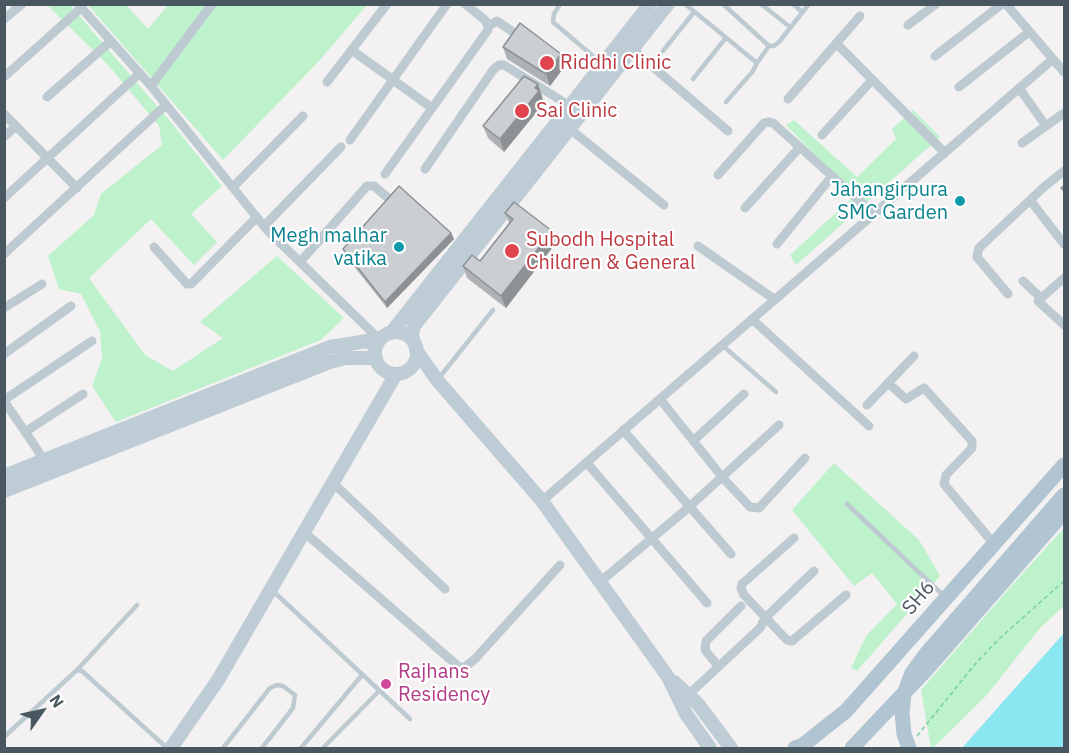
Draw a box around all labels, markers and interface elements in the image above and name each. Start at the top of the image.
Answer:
place label: Riddhi Clinic [560,51,671,75]
marker: Riddhi Clinic [538,54,556,72]
place label: Sai Clinic [536,99,617,123]
marker: Sai Clinic [513,102,531,120]
place label: Jahangirpura SMC Garden [830,178,948,225]
marker: Jahangirpura SMC Garden [953,194,967,208]
place label: Megh malhar vatika [270,224,387,271]
place label: Subodh Hospital Children & General [526,228,695,275]
marker: Megh malhar vatika [392,240,406,254]
marker: Subodh Hospital Children & General [503,242,521,260]
street label: SH6 [898,576,940,620]
place label: Rajhans Residency [398,660,490,707]
marker: Rajhans Residency [379,677,393,691]
north arrow [12,681,72,741]
text: N [45,691,68,711]

